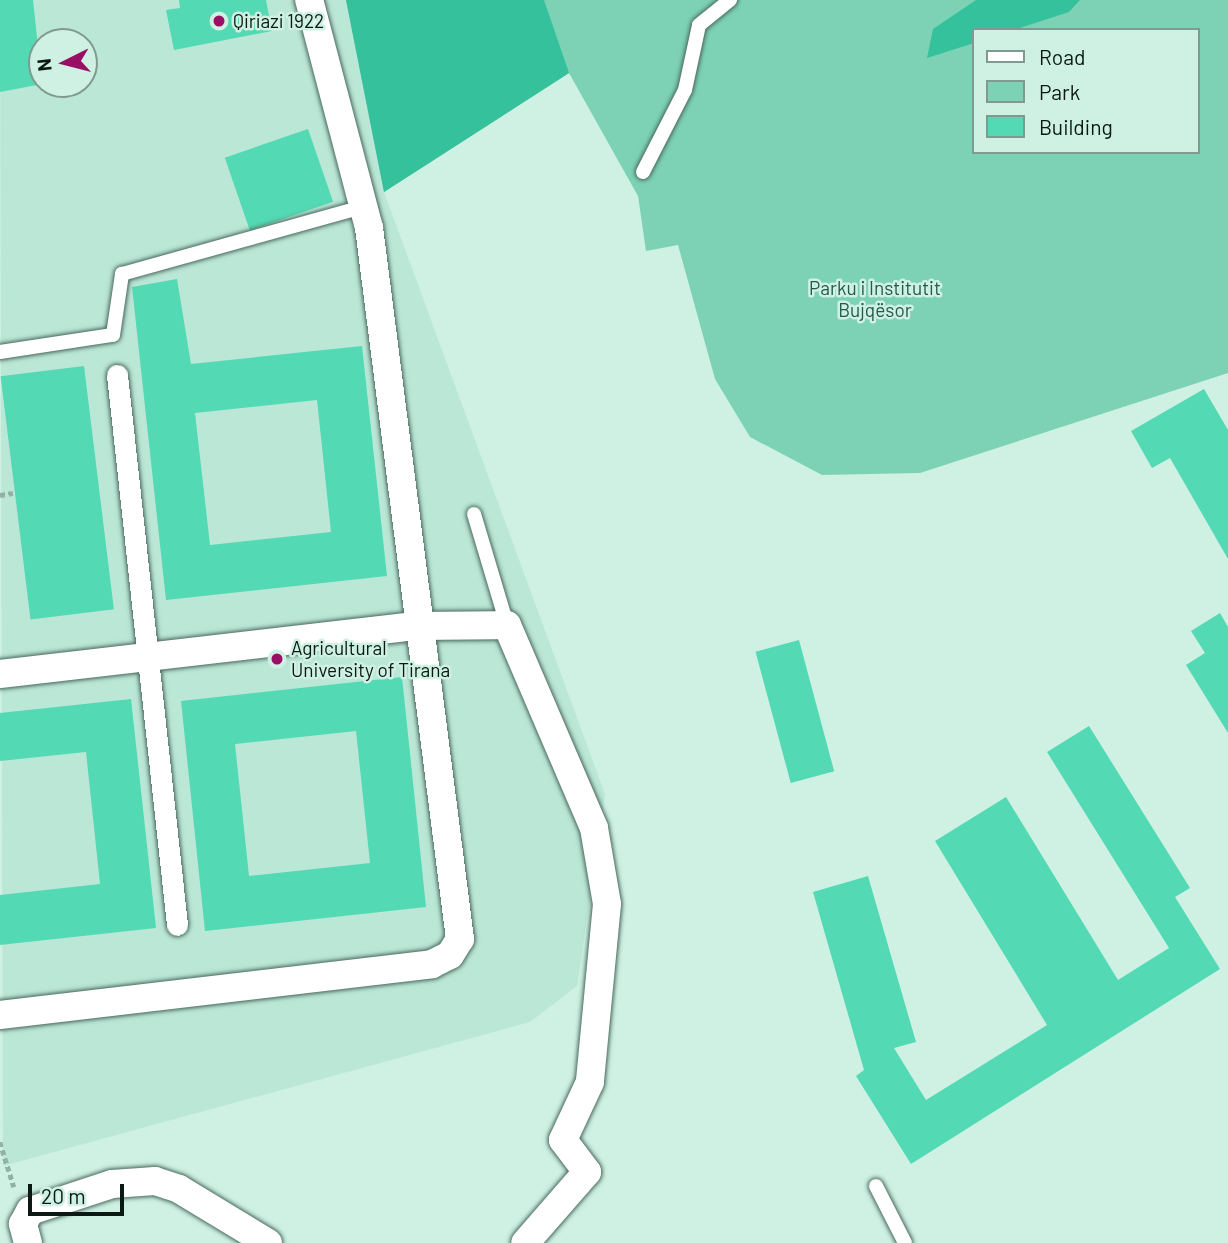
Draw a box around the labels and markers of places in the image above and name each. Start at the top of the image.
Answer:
place label: Qiriazi 1922 [233,10,324,32]
marker: Qiriazi 1922 [211,13,227,29]
place label: Agricultural University of Tirana [291,637,450,681]
marker: Agricultural University of Tirana [269,651,285,667]

